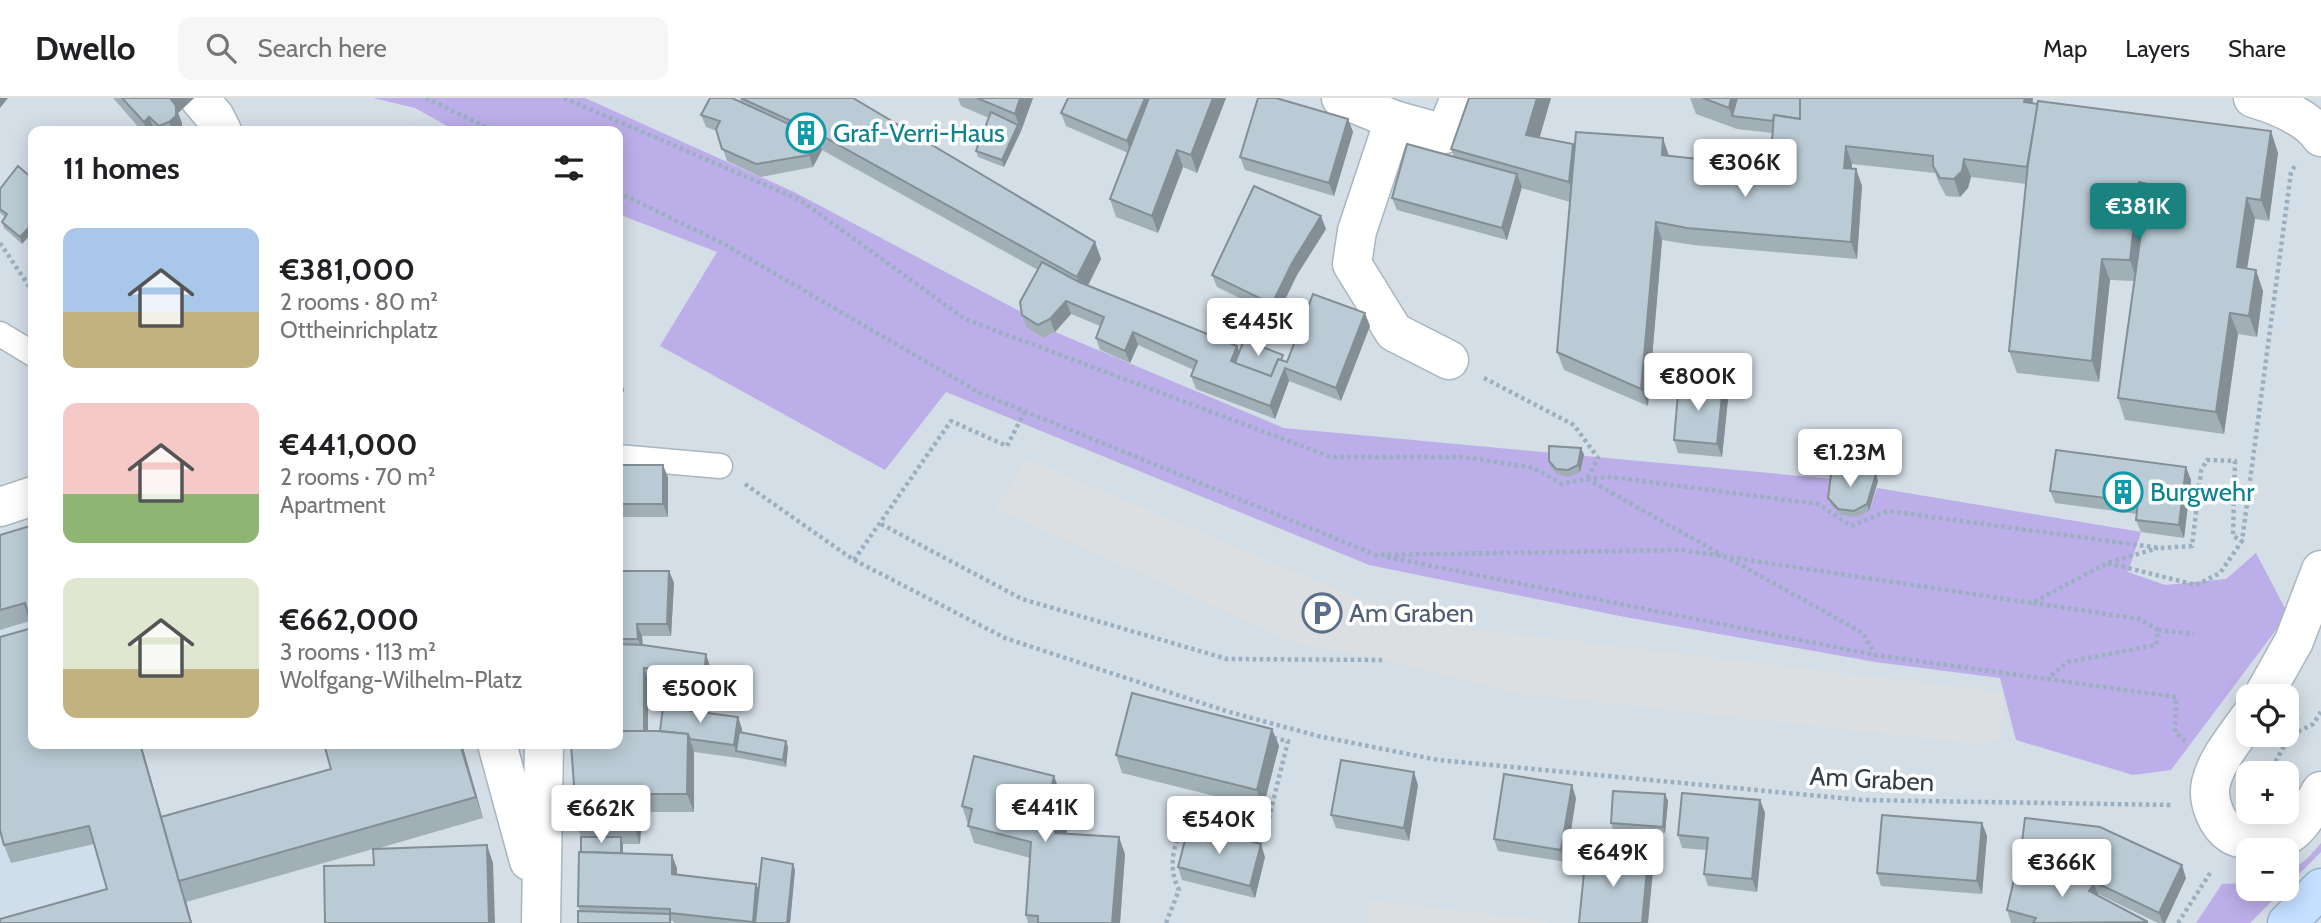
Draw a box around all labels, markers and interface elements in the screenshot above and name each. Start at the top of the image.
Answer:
search box [178,17,668,80]
text: Dwello [35,28,136,68]
icon: search [202,29,240,67]
text: Search here [258,32,387,64]
text: Map [2043,34,2087,63]
text: Layers [2125,34,2190,63]
text: Share [2228,34,2286,63]
building icon: Graf-Verri-Haus [785,112,827,154]
place label: Graf-Verri-Haus [833,117,1005,149]
pin: €306K [1696,140,1794,199]
text: €306K [1710,148,1780,176]
icon: filters [550,149,588,187]
text: 11 homes [63,150,180,187]
pin: €381K [2089,184,2187,243]
text: €381K [2106,192,2170,220]
text: €381,000 [280,251,415,288]
icon: home [119,256,203,340]
text: 2 rooms · 80 m² [280,288,438,316]
pin: €445K [1209,299,1307,358]
text: €445K [1223,307,1293,335]
text: Ottheinrichplatz [280,316,438,344]
pin: €800K [1649,354,1747,413]
text: €800K [1660,362,1736,390]
text: €441,000 [280,426,418,463]
pin: €1.23M [1793,430,1907,489]
icon: home [119,431,203,515]
text: €1.23M [1814,438,1886,466]
text: 2 rooms · 70 m² [280,463,435,491]
building icon: Burgwehr [2102,471,2144,513]
place label: Burgwehr [2150,476,2255,508]
text: Apartment [280,491,385,519]
parking icon: Am Graben [1301,592,1343,634]
place label: Am Graben [1349,597,1474,629]
text: €662,000 [280,601,419,638]
icon: home [119,606,203,690]
text: 3 rooms · 113 m² [280,638,436,666]
text: Wolfgang-Wilhelm-Platz [280,666,522,694]
pin: €500K [651,666,749,725]
text: €500K [663,674,737,702]
map controls [2236,684,2299,901]
button: locate [2236,684,2299,747]
street label: Am Graben [1809,760,1935,798]
button: + [2236,761,2299,824]
pin: €441K [996,784,1094,844]
pin: €662K [552,786,650,845]
text: €441K [1012,793,1078,821]
text: €662K [567,794,635,822]
pin: €540K [1170,796,1268,856]
text: €540K [1183,805,1255,833]
pin: €649K [1564,830,1662,889]
text: €649K [1578,838,1648,866]
button: − [2236,838,2299,901]
pin: €366K [2013,840,2111,899]
text: €366K [2028,848,2096,876]

